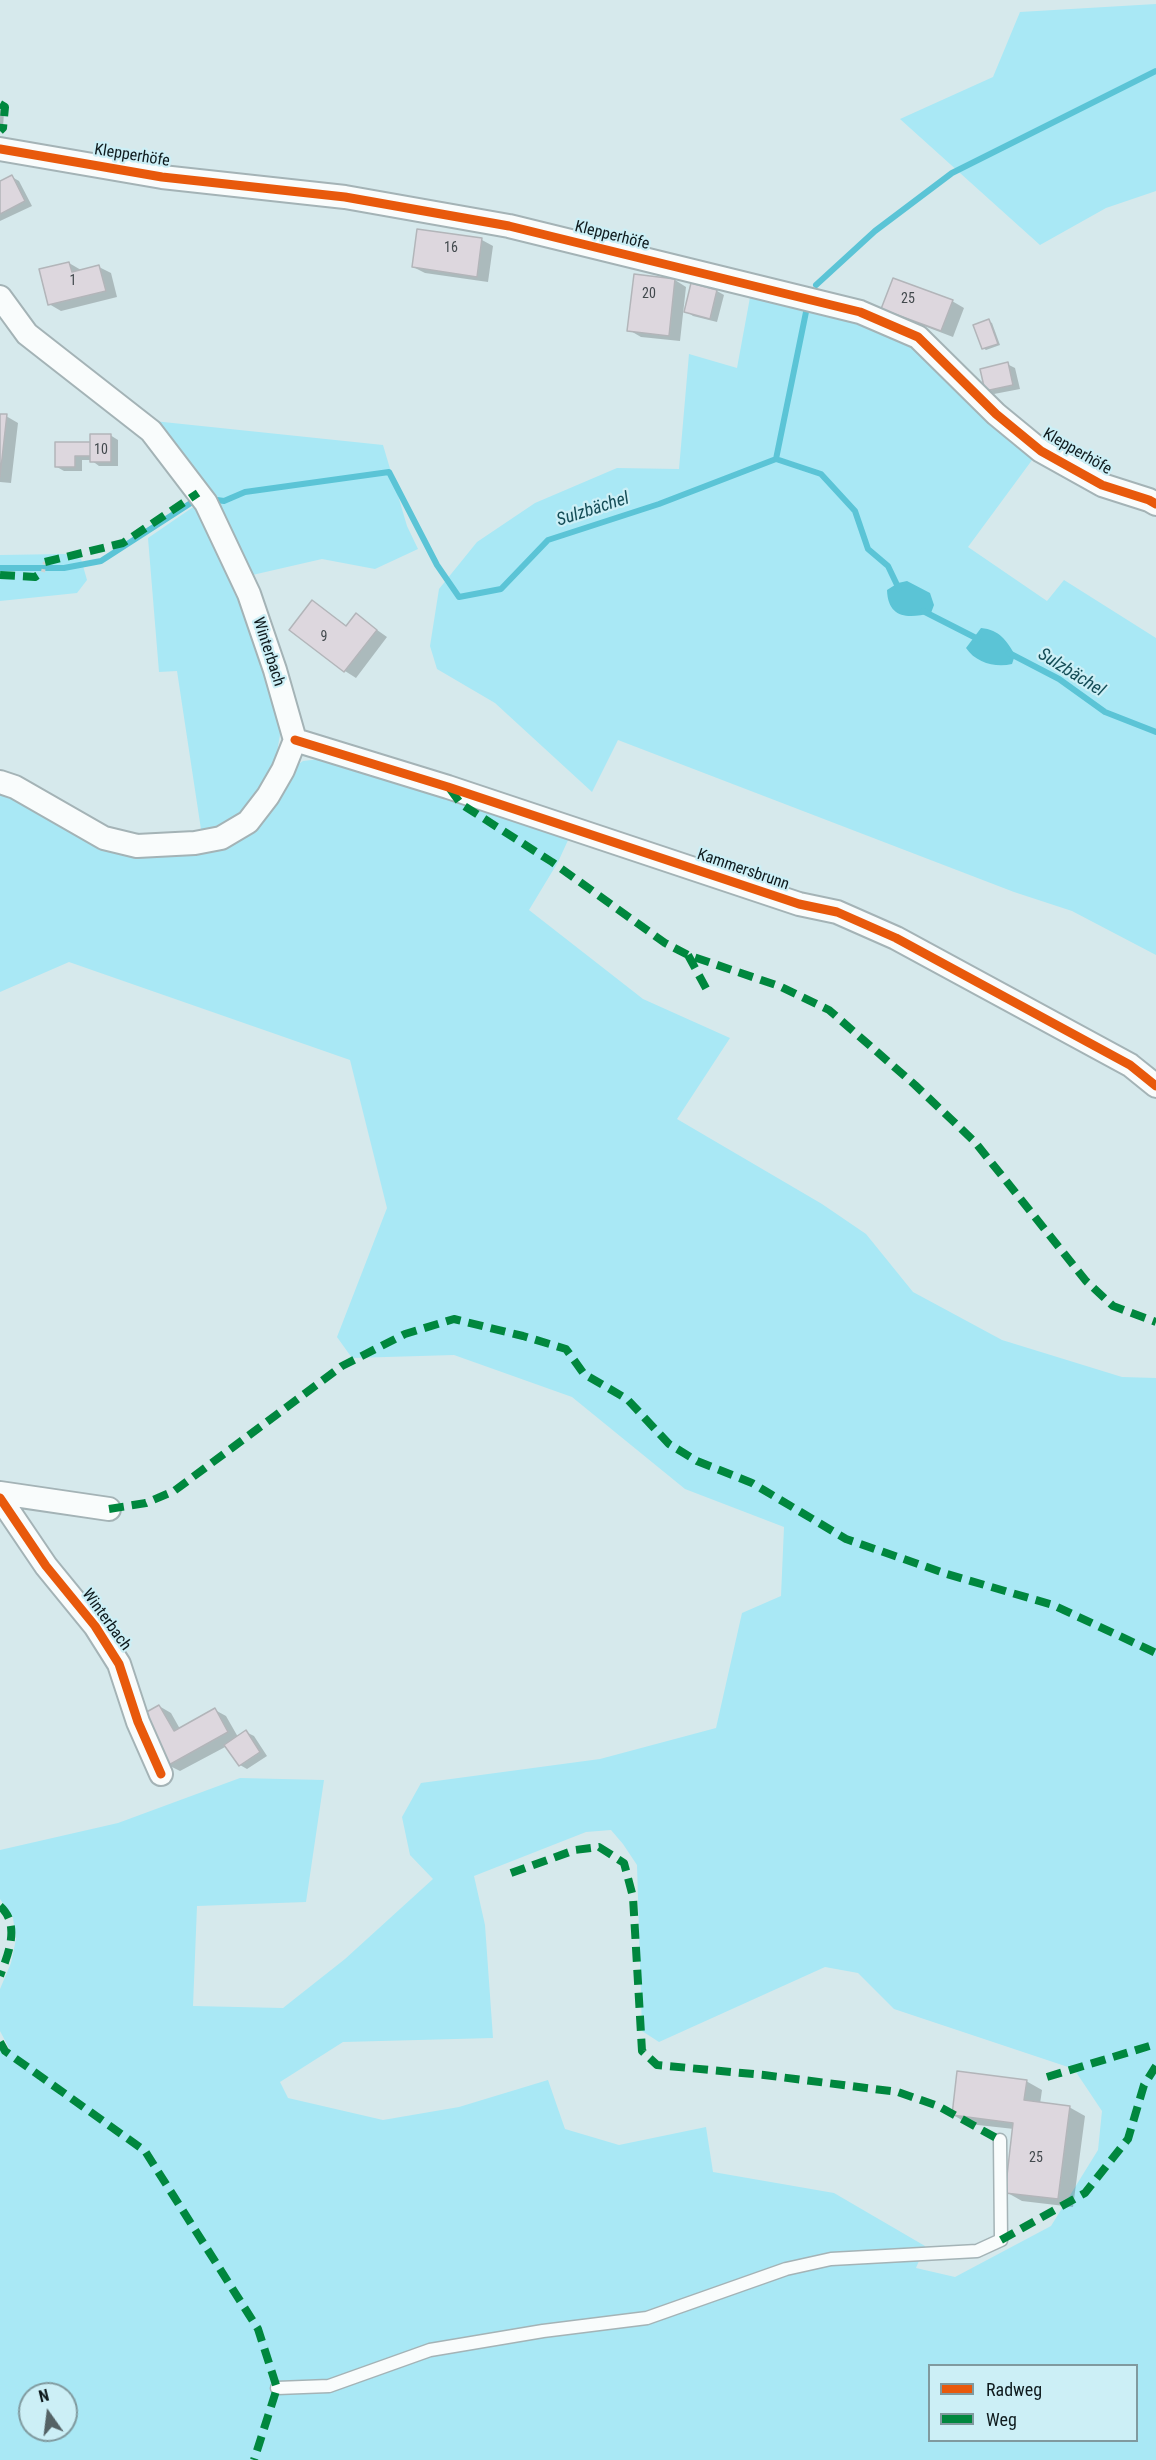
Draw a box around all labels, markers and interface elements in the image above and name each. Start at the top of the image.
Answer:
street label: Klepperhöfe [93,141,171,171]
street label: Klepperhöfe [573,217,651,255]
house number: 16 [444,240,458,256]
house number: 1 [70,273,76,289]
house number: 20 [642,286,656,302]
house number: 25 [901,291,915,307]
street label: Klepperhöfe [1039,425,1115,479]
house number: 10 [94,442,108,458]
water label: Sulzbächel [554,488,632,532]
street label: Winterbach [248,615,288,689]
house number: 9 [321,629,327,645]
water label: Sulzbächel [1034,644,1108,702]
street label: Kammersbrunn [694,845,792,895]
street label: Winterbach [77,1585,135,1655]
house number: 25 [1029,2150,1043,2166]
legend [928,2364,1138,2442]
text: Radweg [986,2379,1042,2400]
north arrow [18,2382,78,2442]
text: N [37,2386,51,2406]
text: Weg [986,2409,1017,2430]

